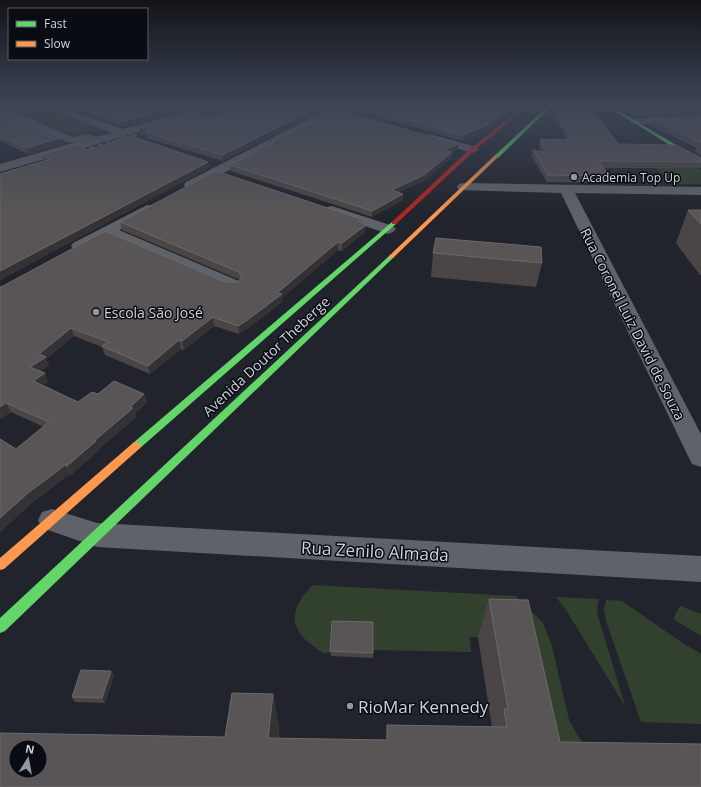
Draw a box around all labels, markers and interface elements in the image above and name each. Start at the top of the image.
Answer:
legend [8,8,148,60]
text: Fast [44,15,67,32]
text: Slow [44,35,71,52]
place label: Academia Top Up [582,169,680,186]
marker: Academia Top Up [569,172,579,182]
street label: Rua Coronel Luiz David de Souza [576,225,690,423]
street label: Avenida Doutor Theberge [198,292,334,420]
place label: Escola São José [104,303,203,322]
marker: Escola São José [91,307,101,317]
street label: Rua Zenilo Almada [301,536,449,566]
place label: RioMar Kennedy [358,695,489,718]
marker: RioMar Kennedy [345,701,355,711]
north arrow [8,739,48,779]
text: N [24,740,36,757]

